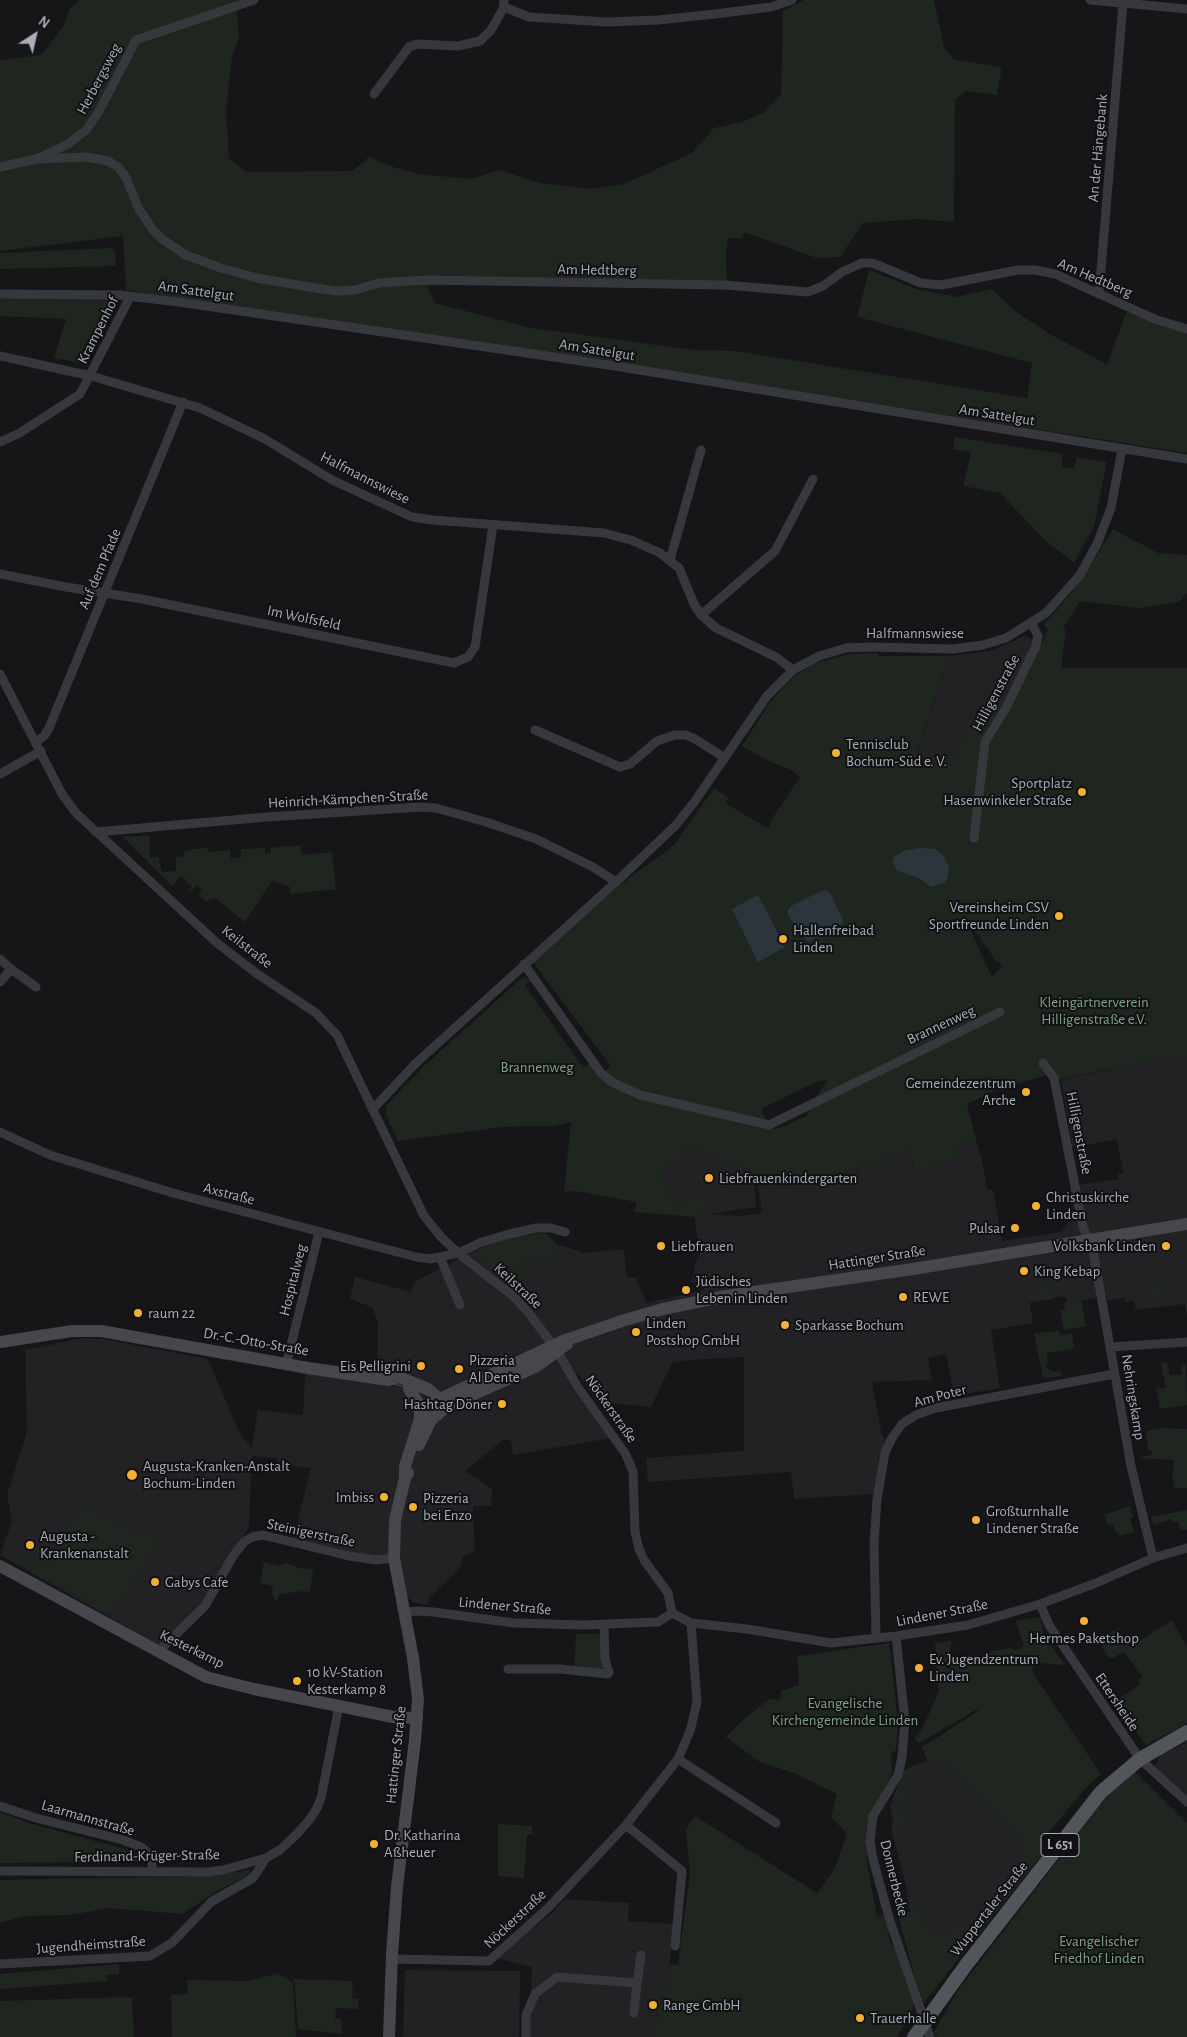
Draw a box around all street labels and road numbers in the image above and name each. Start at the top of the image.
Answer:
street label: Herbergsweg [73,40,125,118]
street label: An der Hängebank [1084,93,1112,203]
street label: Am Hedtberg [1055,254,1135,302]
street label: Am Hedtberg [557,260,637,280]
street label: Am Sattelgut [157,277,235,305]
street label: Krampenhof [73,293,123,367]
street label: Am Sattelgut [558,335,636,365]
street label: Am Sattelgut [958,400,1036,430]
street label: Halfmannswiese [317,448,413,508]
street label: Auf dem Pfade [75,526,125,612]
street label: Im Wolfsfeld [265,601,343,635]
street label: Halfmannswiese [866,624,964,642]
street label: Hilligenstraße [968,652,1024,734]
street label: Heinrich-Kämpchen-Straße [267,786,429,812]
street label: Keilstraße [218,922,276,972]
street label: Brannenweg [904,1001,978,1049]
street label: Hilligenstraße [1062,1090,1096,1176]
street label: Axstraße [201,1179,257,1209]
street label: Hattinger Straße [827,1241,927,1275]
street label: Hospitalweg [275,1242,311,1318]
street label: Keilstraße [490,1259,546,1313]
street label: Dr.-C.-Otto-Straße [202,1324,310,1360]
street label: Nehringskamp [1117,1353,1149,1441]
street label: Nöckerstraße [581,1372,641,1446]
street label: Am Poter [912,1380,968,1412]
street label: Steinigerstraße [265,1515,357,1551]
street label: Lindener Straße [458,1593,552,1619]
street label: Lindener Straße [895,1595,989,1631]
street label: Kesterkamp [157,1626,227,1672]
street label: Ettersheide [1091,1669,1143,1735]
street label: Hattinger Straße [382,1705,410,1805]
street label: Laarmannstraße [39,1796,137,1840]
road number: L 651 [1041,1834,1079,1856]
street label: Donnerbecke [876,1838,912,1918]
street label: Ferdinand-Krüger-Straße [74,1846,220,1866]
street label: Wuppertaler Straße [946,1858,1032,1960]
street label: Nöckerstraße [480,1886,550,1952]
street label: Jugendheimstraße [36,1932,146,1958]

